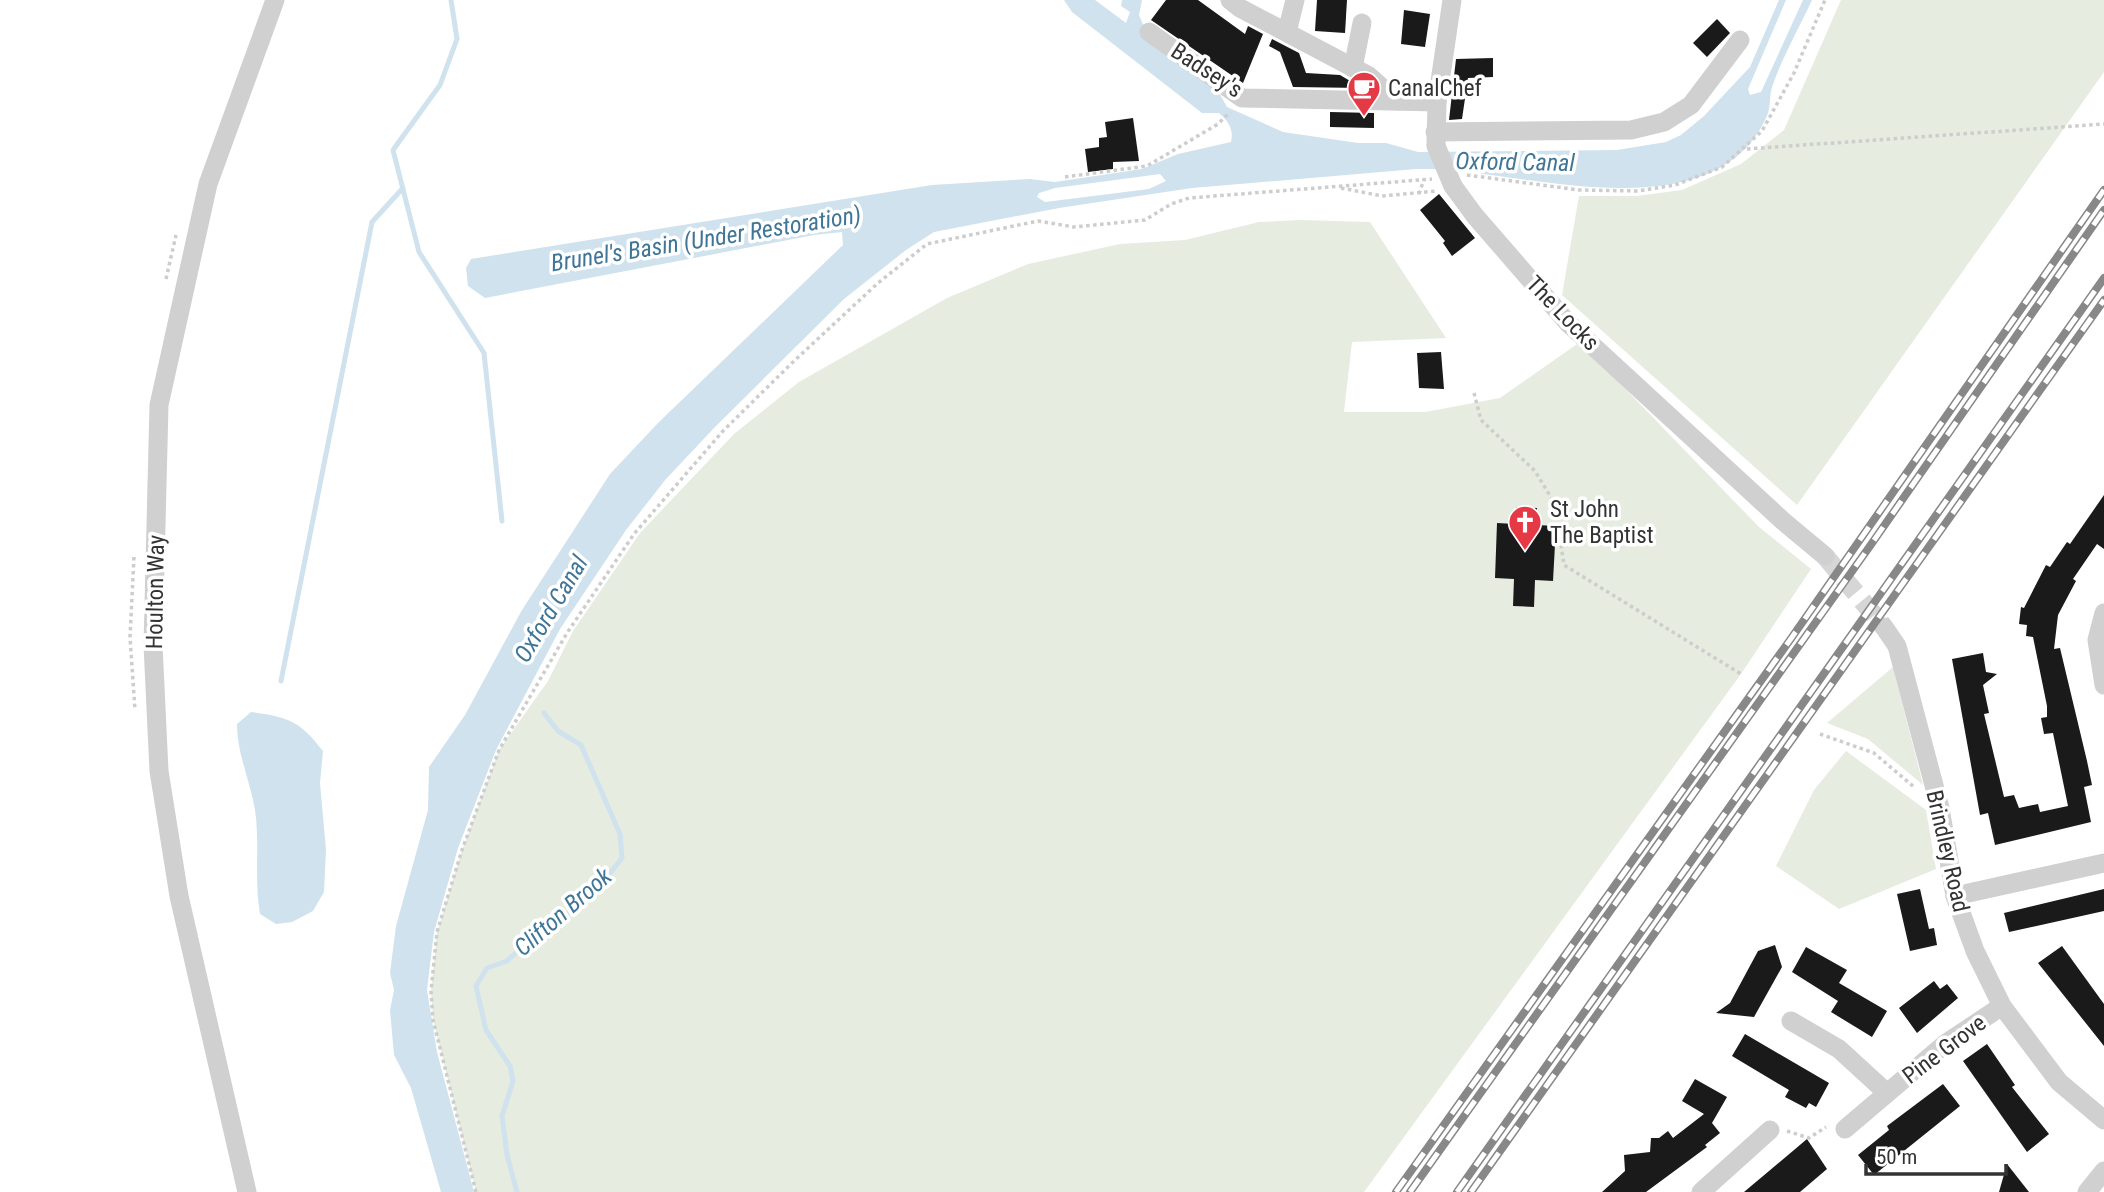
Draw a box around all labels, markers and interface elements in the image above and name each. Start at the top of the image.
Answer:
street label: Badsey's [1166,37,1247,103]
cafe icon: CanalChef [1345,69,1383,118]
place label: CanalChef [1388,75,1482,102]
water label: Oxford Canal [1455,147,1576,177]
water label: Brunel's Basin (Under Restoration) [549,201,863,277]
street label: The Locks [1521,270,1605,356]
place label: St John The Baptist [1550,496,1653,549]
church icon: St John The Baptist [1506,503,1544,552]
street label: Houlton Way [141,534,170,649]
water label: Oxford Canal [508,550,594,667]
street label: Brindley Road [1920,787,1975,915]
water label: Clifton Brook [509,862,618,962]
street label: Pine Grove [1897,1009,1991,1090]
scale bar [1866,1132,2006,1176]
text: 50 m [1876,1145,1917,1169]

